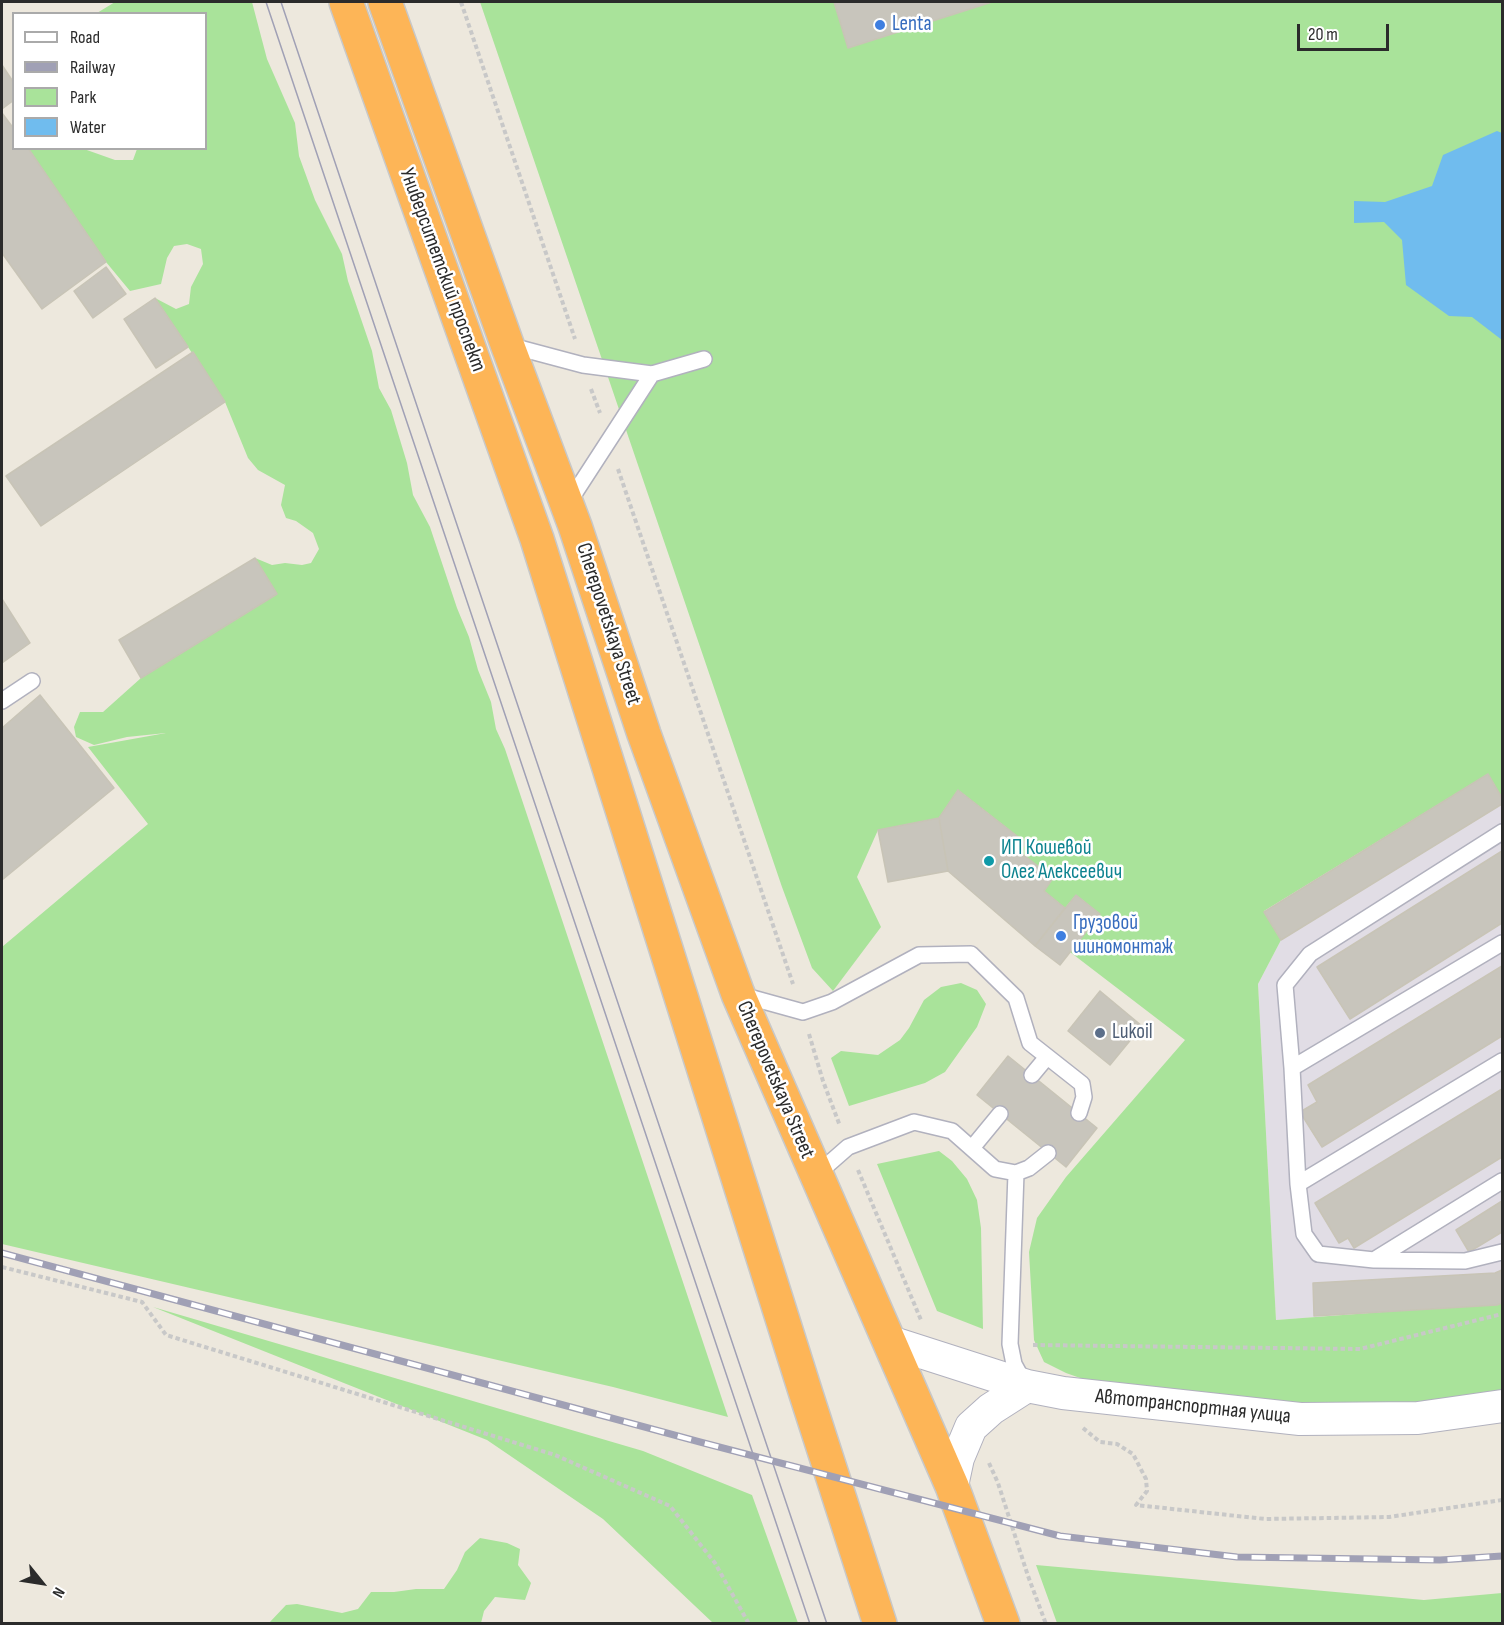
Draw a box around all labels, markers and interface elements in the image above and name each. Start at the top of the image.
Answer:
legend [12,12,207,150]
place label: Lenta [892,12,932,38]
scale bar [1300,12,1392,50]
marker: Lenta [873,18,887,32]
text: 20 m [1308,24,1338,45]
text: Road [70,27,100,48]
text: Railway [70,57,115,78]
text: Park [70,87,96,108]
text: Water [70,117,106,138]
street label: Университетский проспект [393,165,491,375]
street label: Cherepovetskaya Street [570,540,646,708]
place label: ИП Кошевой Олег Алексеевич [1001,836,1122,886]
marker: ИП Кошевой Олег Алексеевич [982,854,996,868]
place label: Грузовой шиномонтаж [1073,911,1173,961]
marker: Грузовой шиномонтаж [1054,929,1068,943]
street label: Cherepovetskaya Street [730,997,820,1163]
place label: Lukoil [1112,1020,1153,1046]
marker: Lukoil [1093,1026,1107,1040]
street label: Автотранспортная улица [1094,1384,1292,1430]
north arrow [12,1553,72,1613]
text: N [48,1584,68,1601]

